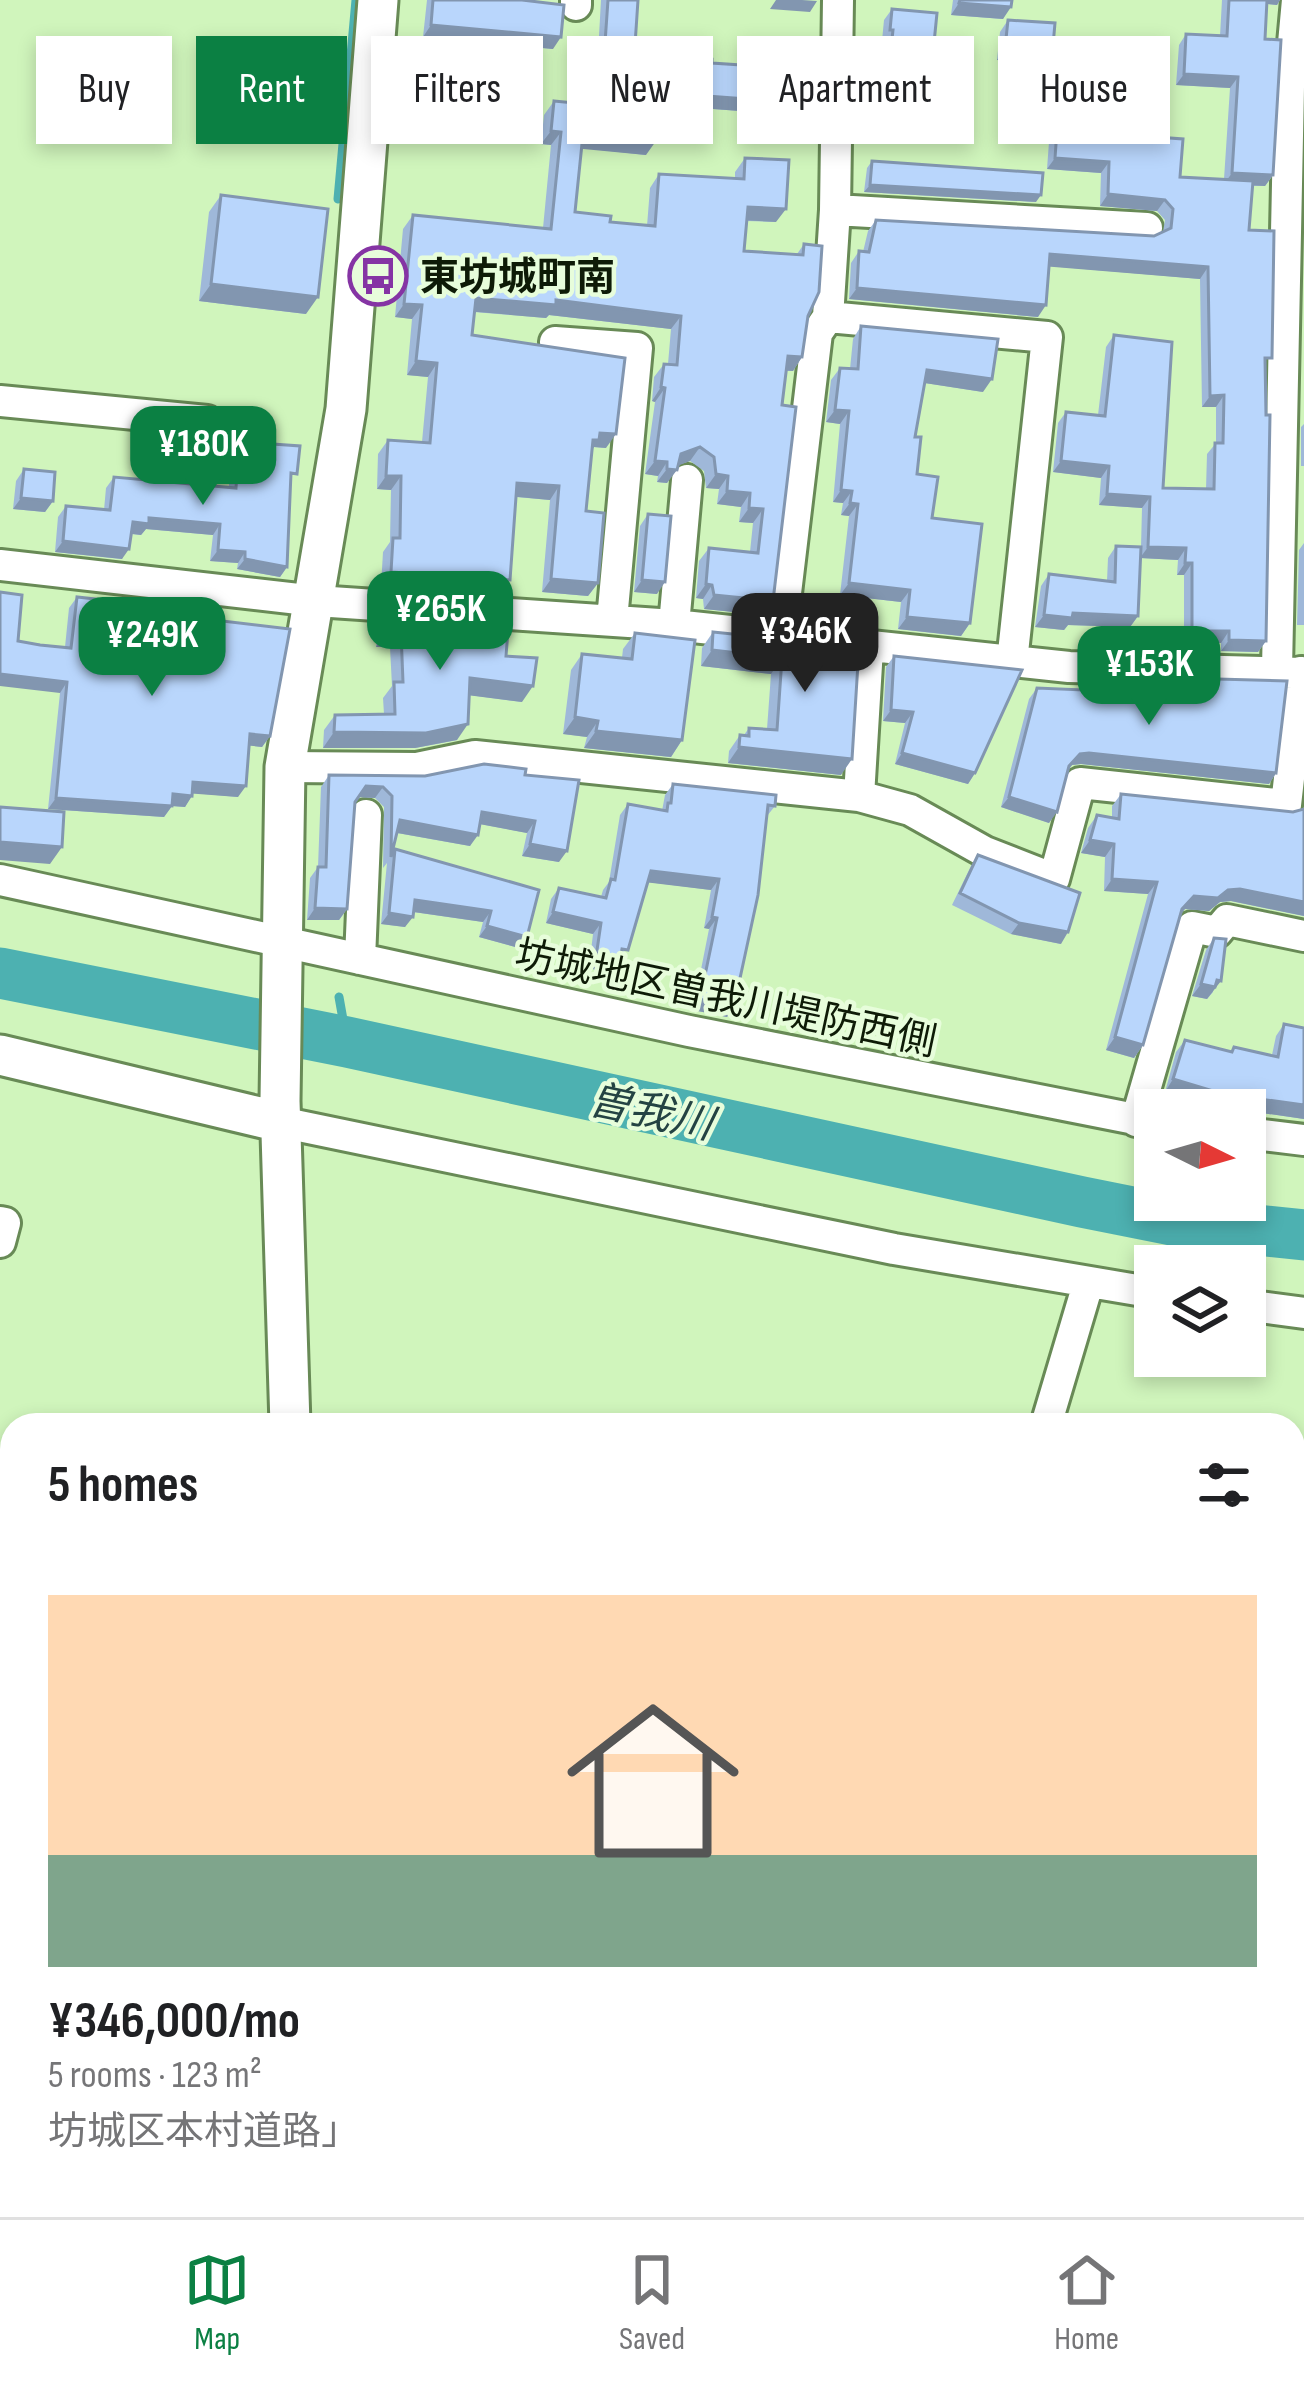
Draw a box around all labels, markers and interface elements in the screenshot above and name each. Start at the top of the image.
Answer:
chip: Buy [36,36,172,144]
chip: Rent [196,36,347,144]
chip: Filters [371,36,543,144]
chip: New [567,36,713,144]
chip: Apartment [737,36,974,144]
chip: House [998,36,1170,144]
bus stop icon: 東坊城町南 [347,245,409,307]
place label: 東坊城町南 [420,255,615,302]
pin: ¥180K [119,406,287,508]
text: ¥180K [157,421,249,468]
pin: ¥265K [356,571,524,673]
text: ¥265K [394,586,486,633]
pin: ¥346K [721,593,889,695]
pin: ¥249K [68,597,236,699]
text: ¥346K [758,608,852,655]
text: ¥249K [106,612,198,659]
pin: ¥153K [1065,626,1233,728]
text: ¥153K [1104,641,1194,688]
street label: 坊城地区曽我川堤防西側 [511,932,940,1067]
water label: 曽我川 [584,1075,721,1152]
north arrow [1134,1089,1266,1221]
map controls [1134,1089,1266,1377]
button: layers [1134,1245,1266,1377]
icon: filters [1191,1452,1257,1518]
text: 5 homes [48,1455,198,1516]
icon: home [545,1673,761,1889]
text: ¥346,000/mo [48,1991,300,2052]
text: 5 rooms · 123 m² [48,2052,262,2099]
text: 坊城区本村道路」 [48,2109,360,2156]
tab: Map [184,2247,250,2359]
tab: Saved [619,2247,685,2359]
tab: Home [1054,2247,1120,2359]

